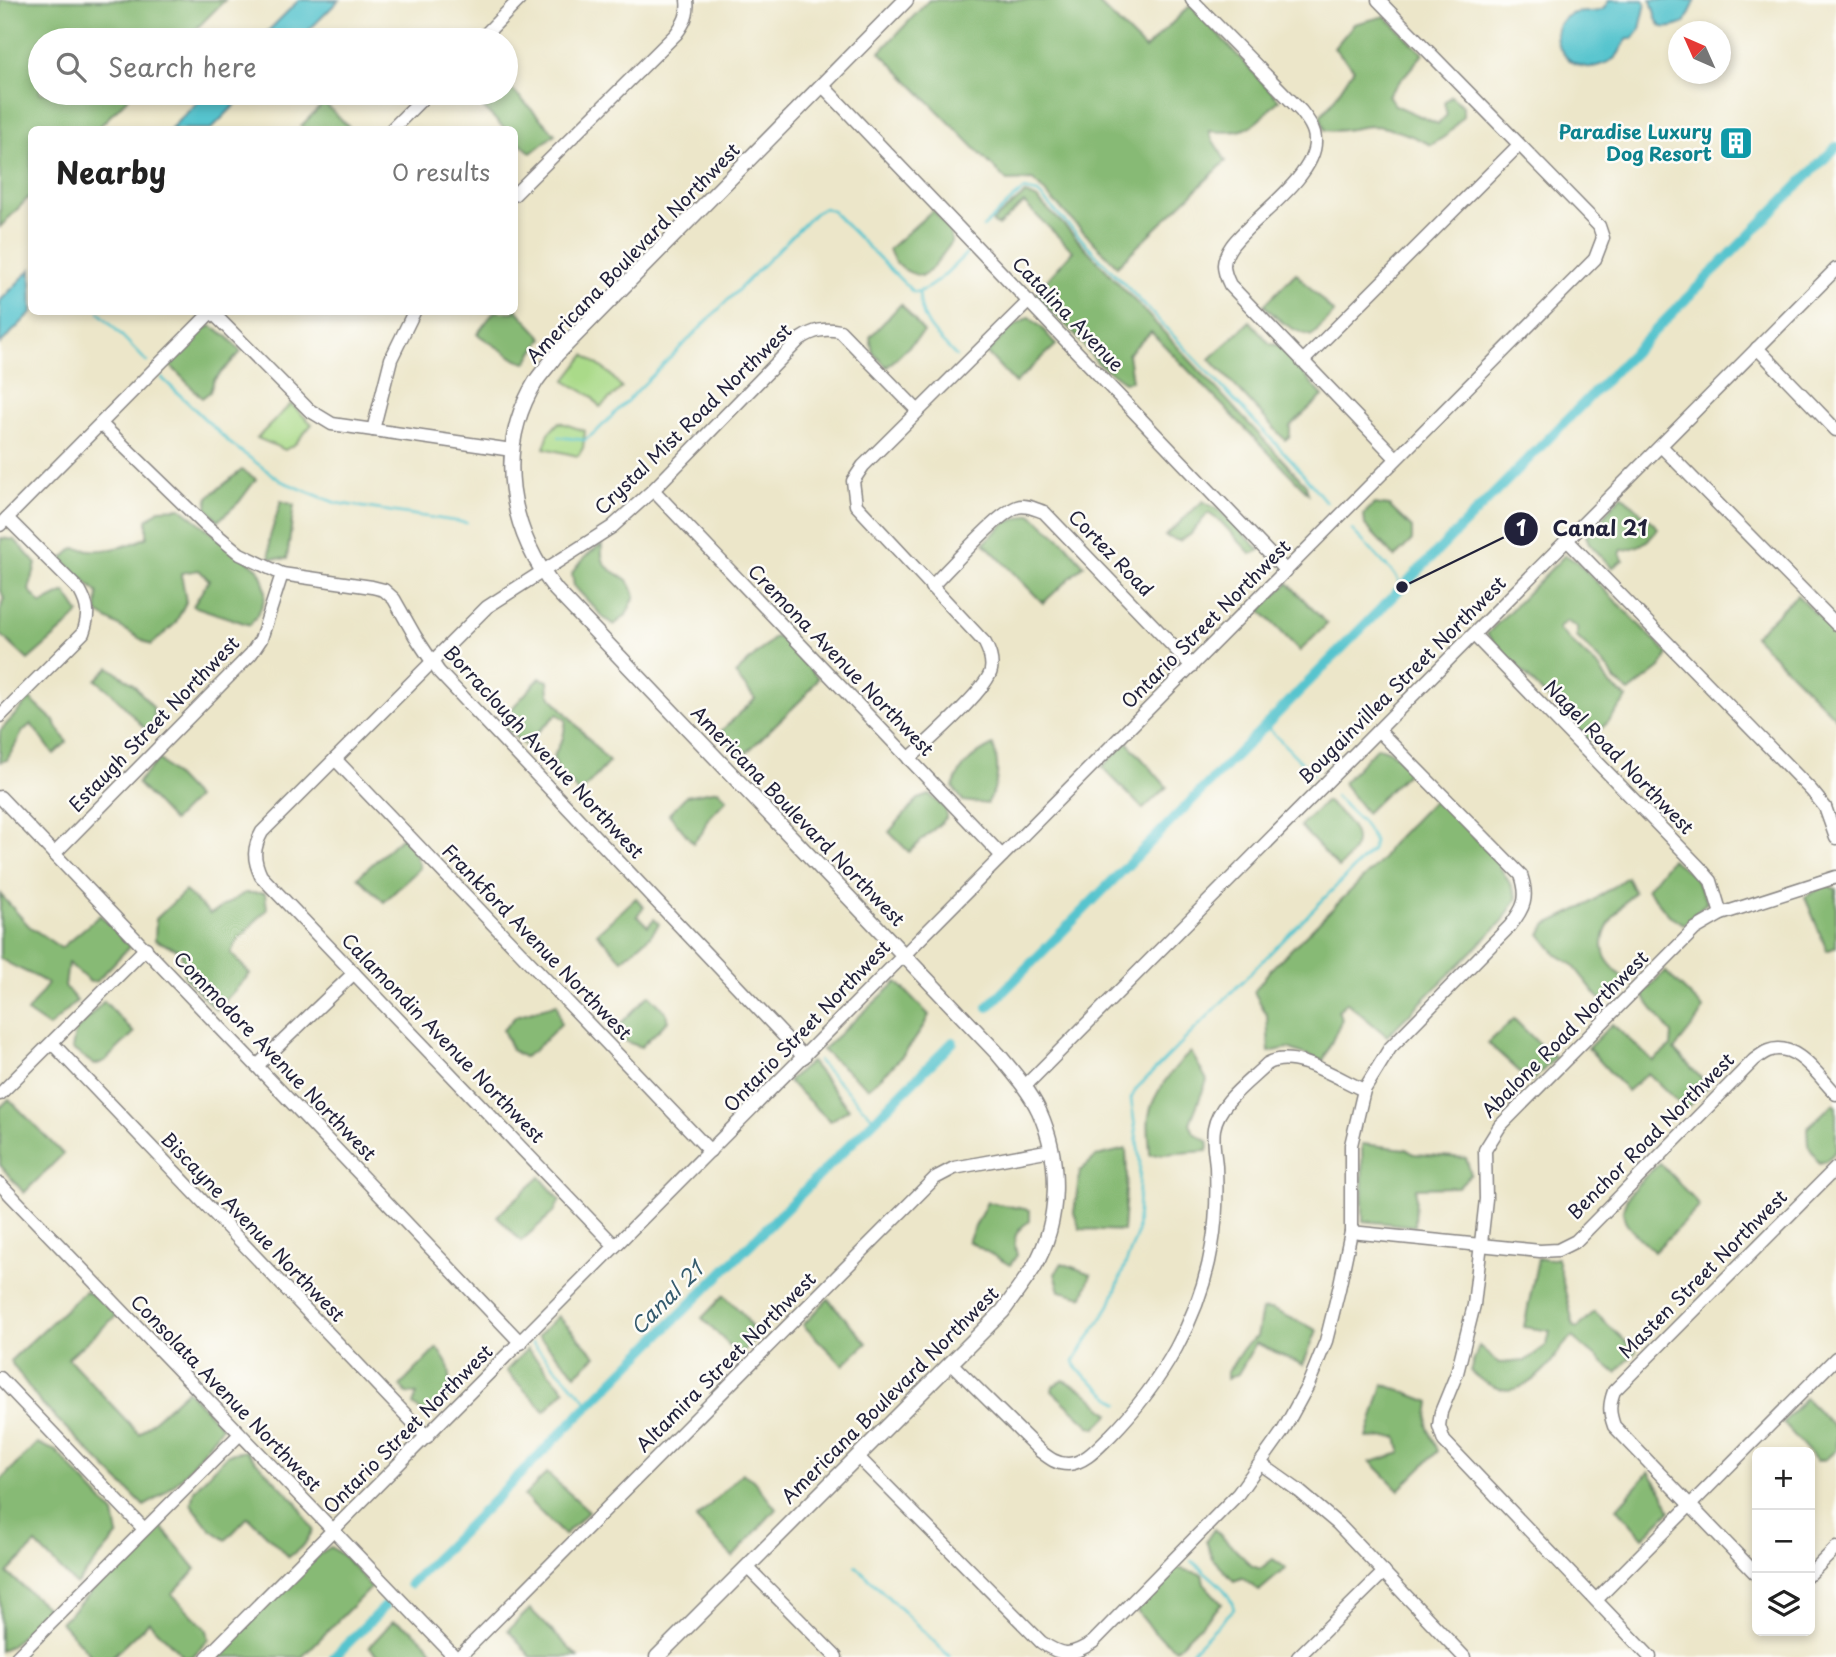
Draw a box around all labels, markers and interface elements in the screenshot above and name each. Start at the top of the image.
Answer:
north arrow [1668,21,1731,84]
search box [28,28,518,105]
text: Search here [108,47,257,86]
icon: search [52,48,90,86]
place label: Paradise Luxury Dog Resort [1558,117,1712,167]
building icon: Paradise Luxury Dog Resort [1717,124,1755,162]
street label: Americana Boulevard Northwest [519,135,746,369]
text: Nearby [56,149,166,194]
text: 0 results [392,154,490,189]
street label: Catalina Avenue [1006,249,1131,377]
street label: Crystal Mist Road Northwest [587,316,798,520]
street label: Cortez Road [1063,502,1161,602]
callout: Canal 21 [1504,508,1661,550]
text: 1 [1516,511,1526,543]
text: Canal 21 [1552,511,1648,543]
street label: Ontario Street Northwest [1114,532,1297,714]
street label: Cremona Avenue Northwest [742,557,941,762]
street label: Bougainvillea Street Northwest [1291,569,1512,790]
street label: Estaugh Street Northwest [62,629,245,818]
street label: Borraclough Avenue Northwest [438,638,652,864]
street label: Nagel Road Northwest [1538,673,1701,840]
street label: Americana Boulevard Northwest [685,699,912,932]
street label: Frankford Avenue Northwest [436,837,639,1046]
street label: Calamondin Avenue Northwest [336,926,552,1149]
street label: Ontario Street Northwest [717,933,896,1118]
street label: Abalone Road Northwest [1474,943,1654,1123]
street label: Commodore Avenue Northwest [168,944,384,1167]
street label: Benchor Road Northwest [1561,1045,1740,1225]
street label: Biscayne Avenue Northwest [155,1125,352,1328]
street label: Masten Street Northwest [1612,1182,1793,1364]
water label: Canal 21 [622,1251,712,1341]
street label: Altamira Street Northwest [629,1265,822,1458]
street label: Americana Boulevard Northwest [774,1279,1005,1509]
street label: Consolata Avenue Northwest [125,1287,329,1497]
street label: Ontario Street Northwest [316,1337,499,1519]
map controls [1752,1447,1815,1636]
button: + [1752,1447,1815,1510]
button: − [1752,1510,1815,1573]
button: layers [1752,1573,1815,1636]

